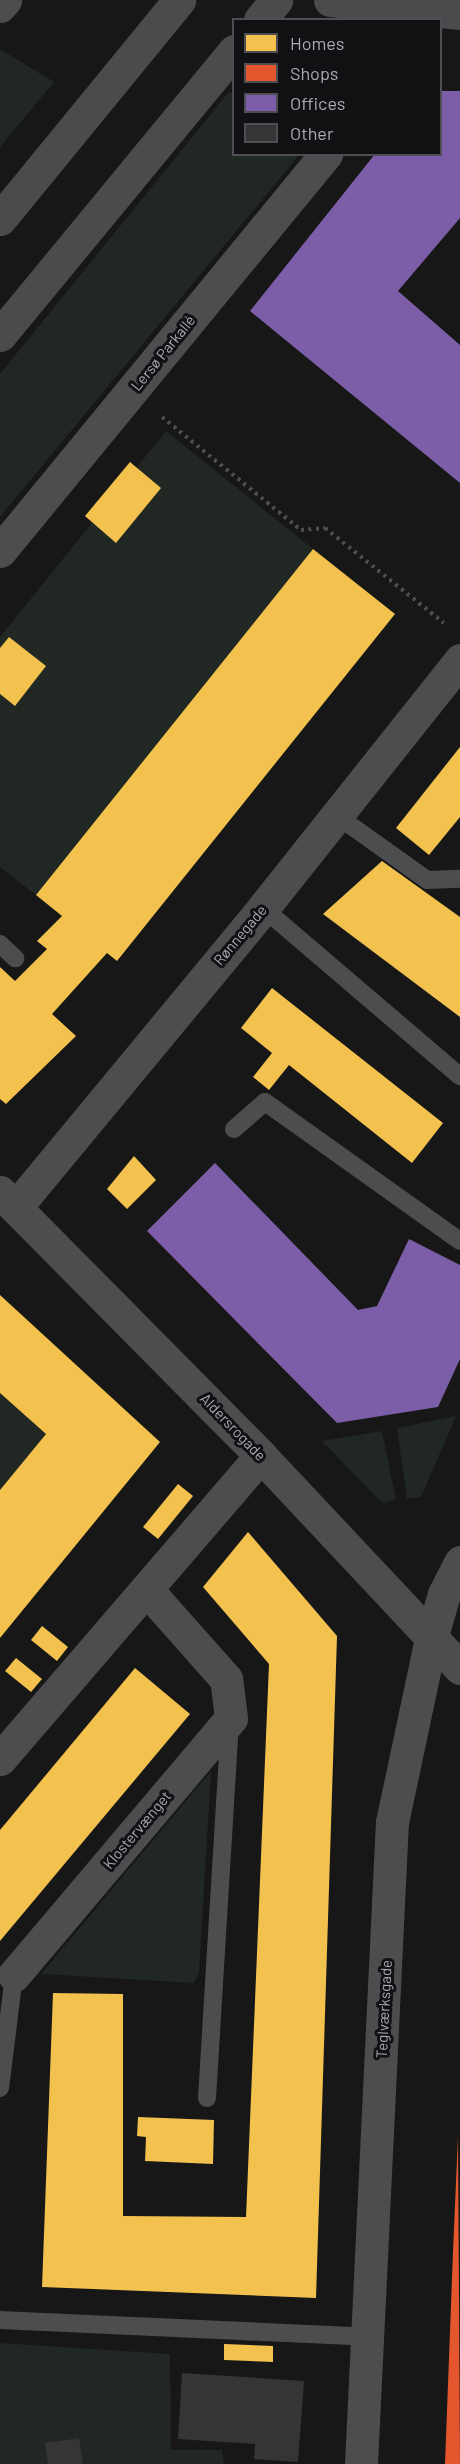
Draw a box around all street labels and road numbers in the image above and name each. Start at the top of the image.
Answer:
street label: Lersø Parkallé [127,312,199,394]
street label: Rønnegade [210,901,270,969]
street label: Aldersrogade [196,1390,270,1464]
street label: Klostervænget [99,1787,175,1873]
street label: Teglværksgade [372,1959,396,2059]

